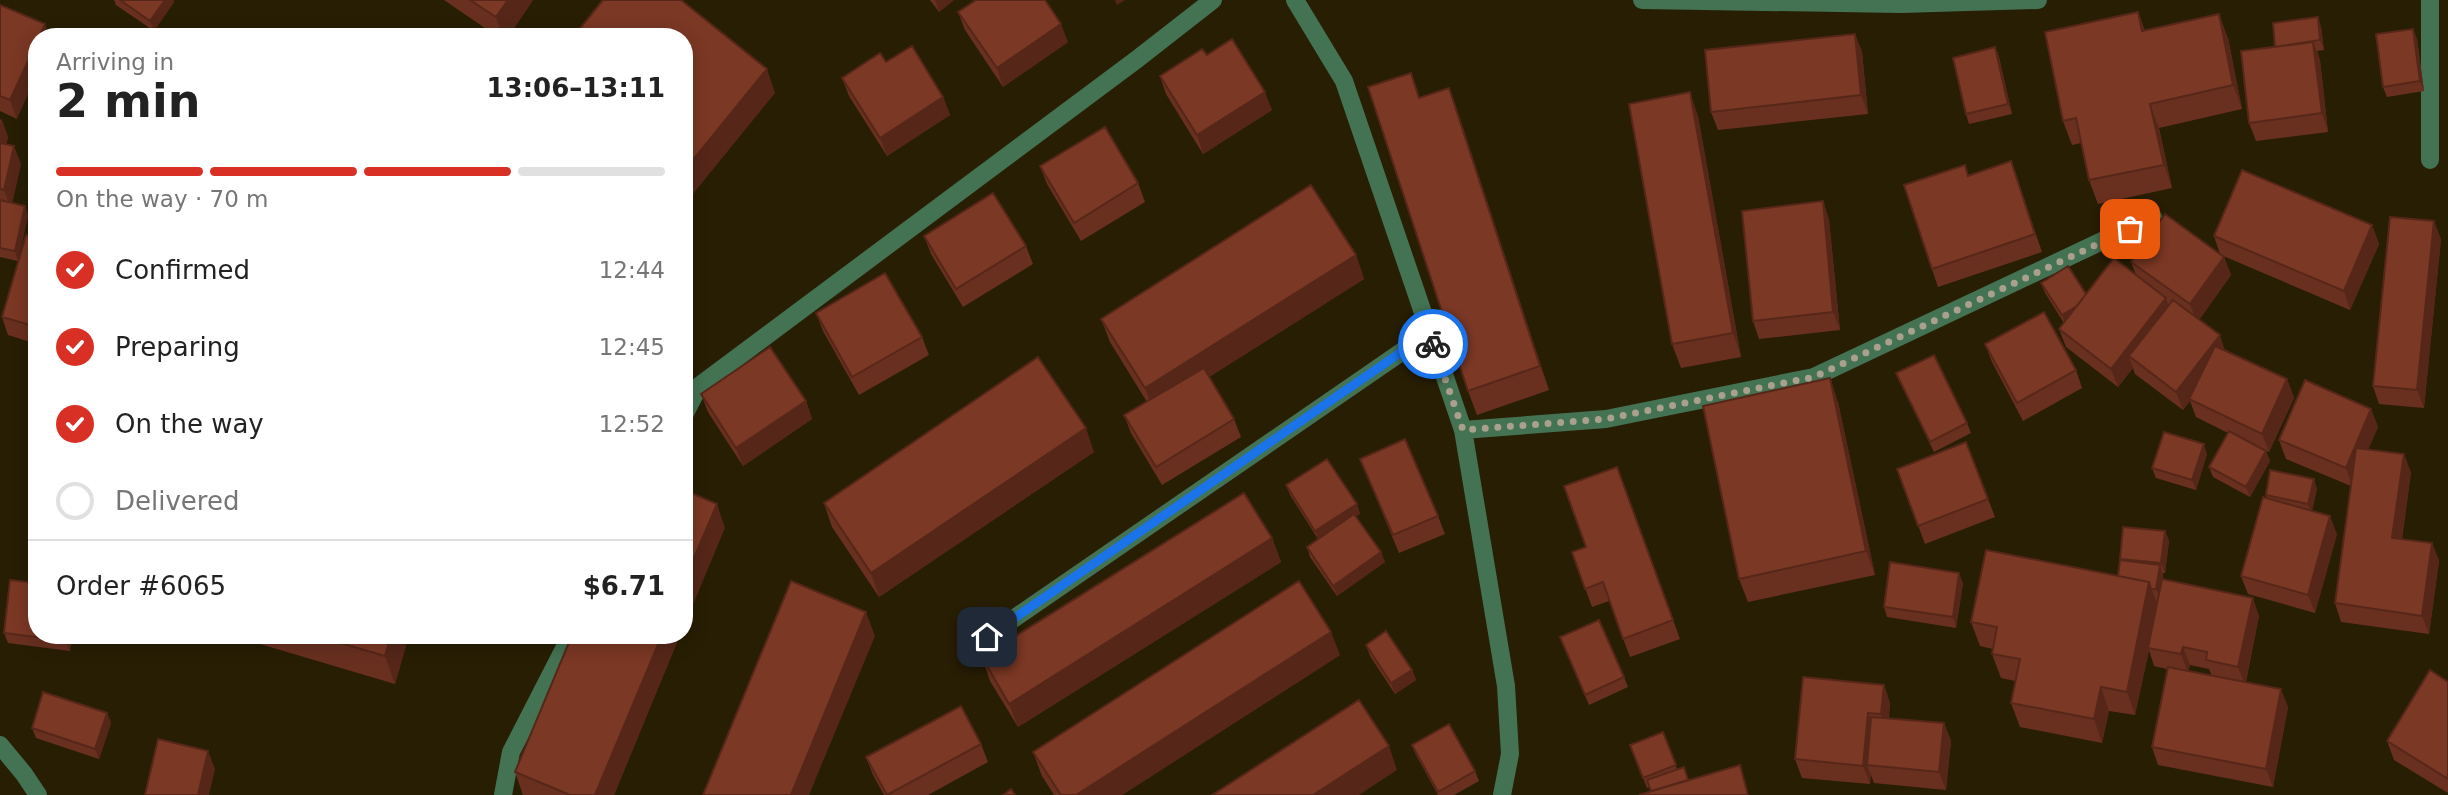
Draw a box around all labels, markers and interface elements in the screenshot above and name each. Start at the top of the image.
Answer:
text: Arriving in [56,49,174,75]
text: 13:06–13:11 [486,73,665,103]
text: 2 min [56,74,200,128]
text: On the way · 70 m [56,186,268,212]
pin [2100,199,2160,259]
icon: bag [2111,210,2149,248]
icon: check [56,251,94,289]
text: Confirmed [115,255,250,285]
text: 12:44 [599,257,665,283]
courier [1398,309,1468,379]
icon: bike [1414,325,1452,363]
icon: check [56,328,94,366]
text: Preparing [115,332,240,362]
text: 12:45 [599,334,665,360]
icon: check [56,405,94,443]
text: On the way [115,409,264,439]
text: 12:52 [599,411,665,437]
text: Delivered [115,486,239,516]
text: Order #6065 [56,571,226,601]
text: $6.71 [583,571,665,601]
pin [957,607,1017,667]
icon: home [968,618,1006,656]

